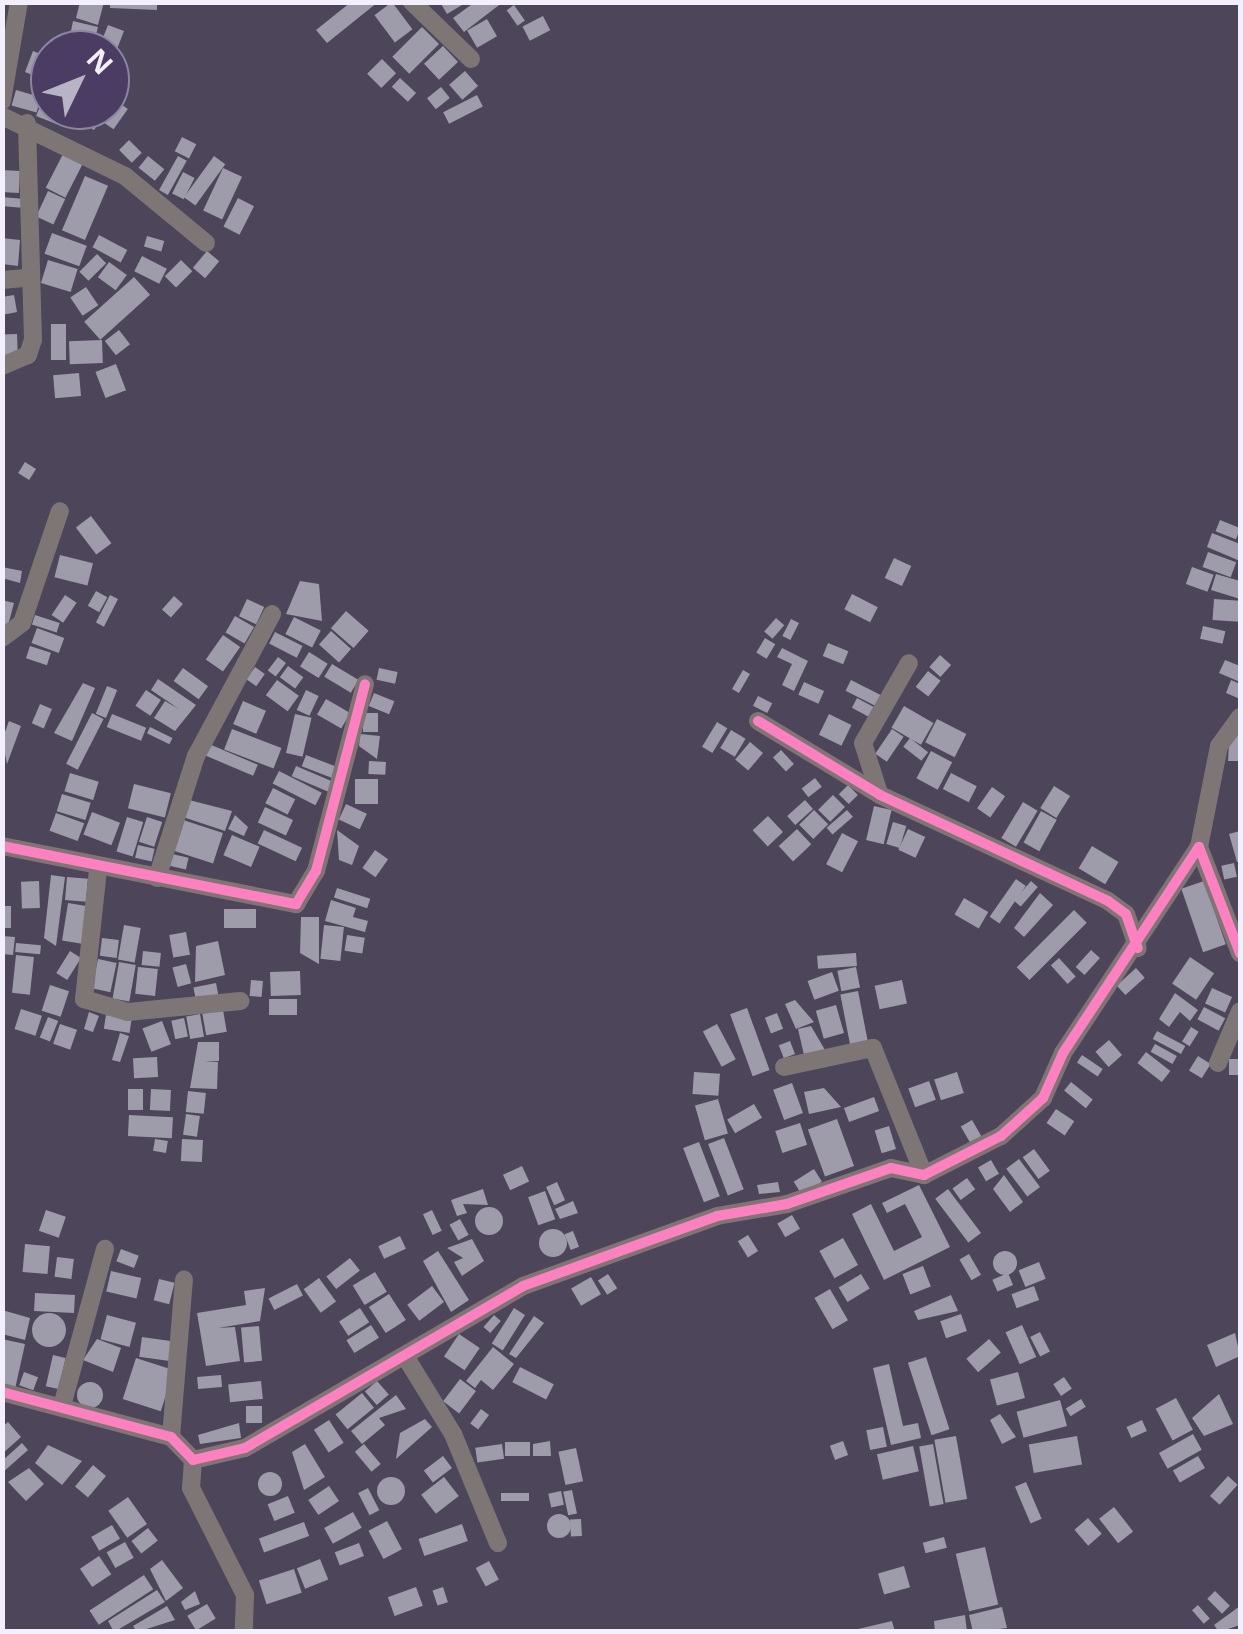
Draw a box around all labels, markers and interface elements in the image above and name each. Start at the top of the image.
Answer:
north arrow [30,30,130,130]
text: N [79,40,122,82]

